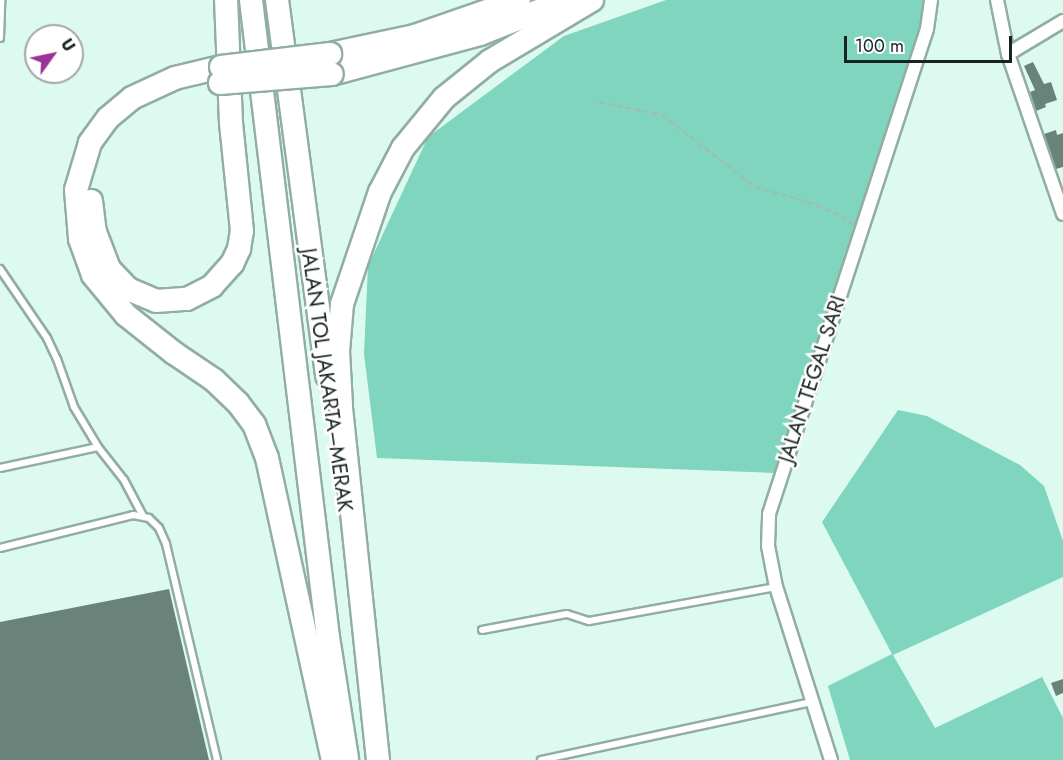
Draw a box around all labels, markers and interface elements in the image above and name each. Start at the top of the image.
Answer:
north arrow [24,24,84,84]
scale bar [847,24,1015,62]
text: 100 m [855,33,904,59]
text: U [55,34,81,56]
street label: JALAN TOL JAKARTA–MERAK [296,247,358,513]
street label: JALAN TEGAL SARI [773,292,851,466]

